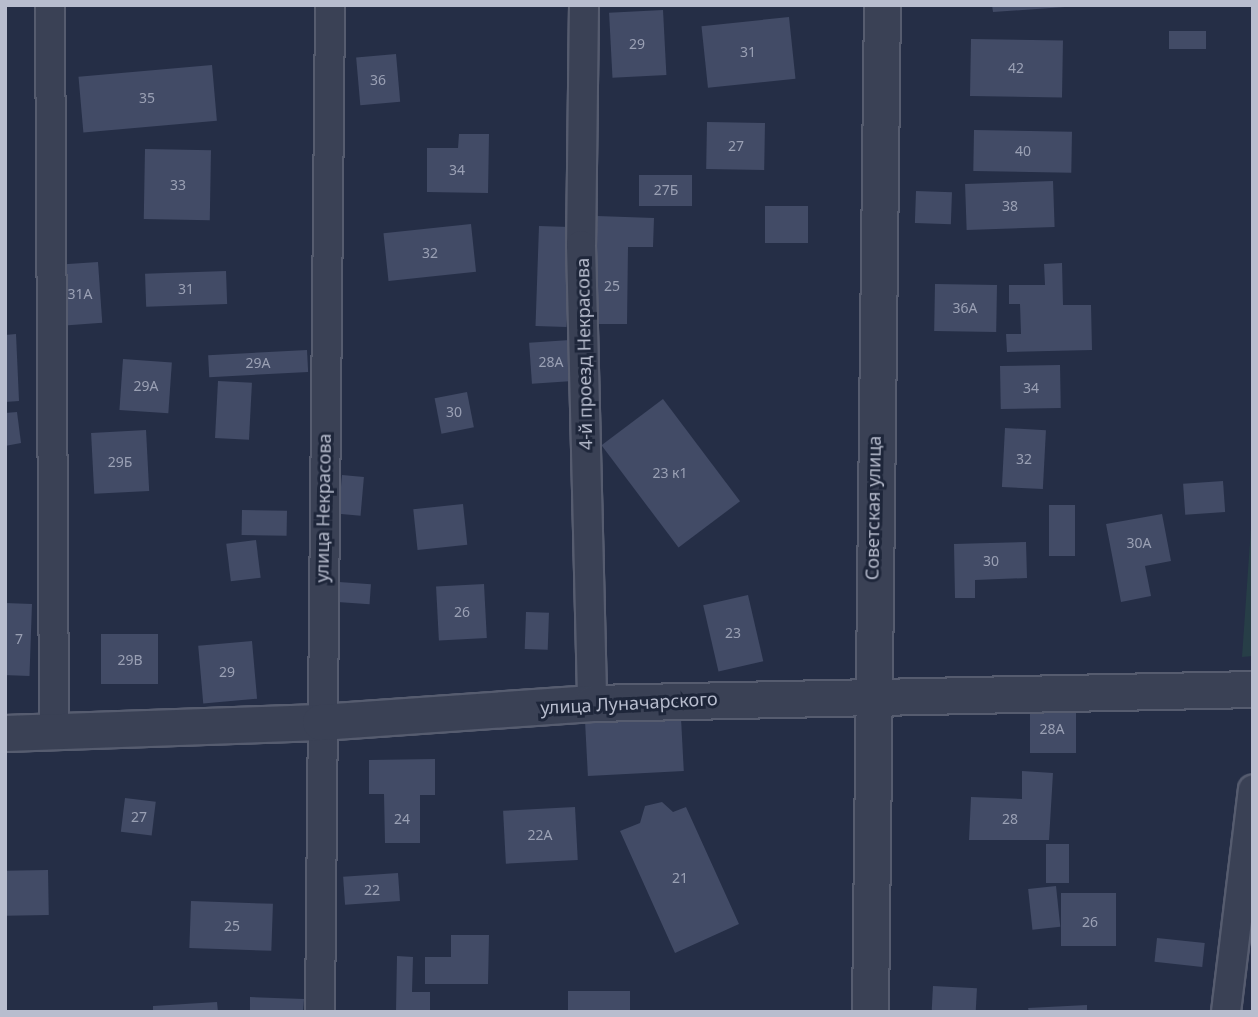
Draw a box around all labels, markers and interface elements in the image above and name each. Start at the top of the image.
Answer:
house number: 29 [629,36,645,52]
house number: 31 [740,44,756,60]
house number: 42 [1008,60,1024,76]
house number: 36 [370,72,386,88]
house number: 35 [139,90,155,106]
house number: 27 [728,138,744,154]
house number: 40 [1015,143,1031,159]
house number: 34 [449,162,465,178]
house number: 33 [170,177,186,193]
house number: 27Б [654,182,678,198]
house number: 38 [1002,198,1018,214]
house number: 32 [422,245,438,261]
street label: 4-й проезд Некрасова [572,258,596,450]
house number: 25 [604,278,620,294]
house number: 31 [178,281,194,297]
house number: 31А [68,286,92,302]
house number: 36А [953,300,977,316]
house number: 28А [539,354,563,370]
house number: 29А [246,355,270,371]
house number: 29А [134,378,158,394]
house number: 34 [1023,380,1039,396]
house number: 30 [446,404,462,420]
street label: улица Некрасова [311,433,335,583]
street label: Советская улица [861,436,885,580]
house number: 32 [1016,451,1032,467]
house number: 29Б [108,454,132,470]
house number: 23 к1 [652,465,688,481]
house number: 30А [1127,535,1151,551]
house number: 30 [983,553,999,569]
house number: 26 [454,604,470,620]
house number: 23 [725,625,741,641]
house number: 7 [15,631,23,647]
house number: 29В [117,652,143,668]
house number: 29 [219,664,235,680]
street label: улица Луначарского [540,688,718,718]
house number: 28А [1040,721,1064,737]
house number: 27 [131,809,147,825]
house number: 24 [394,811,410,827]
house number: 28 [1002,811,1018,827]
house number: 22А [528,827,552,843]
house number: 21 [672,870,688,886]
house number: 22 [364,882,380,898]
house number: 26 [1082,914,1098,930]
house number: 25 [224,918,240,934]

